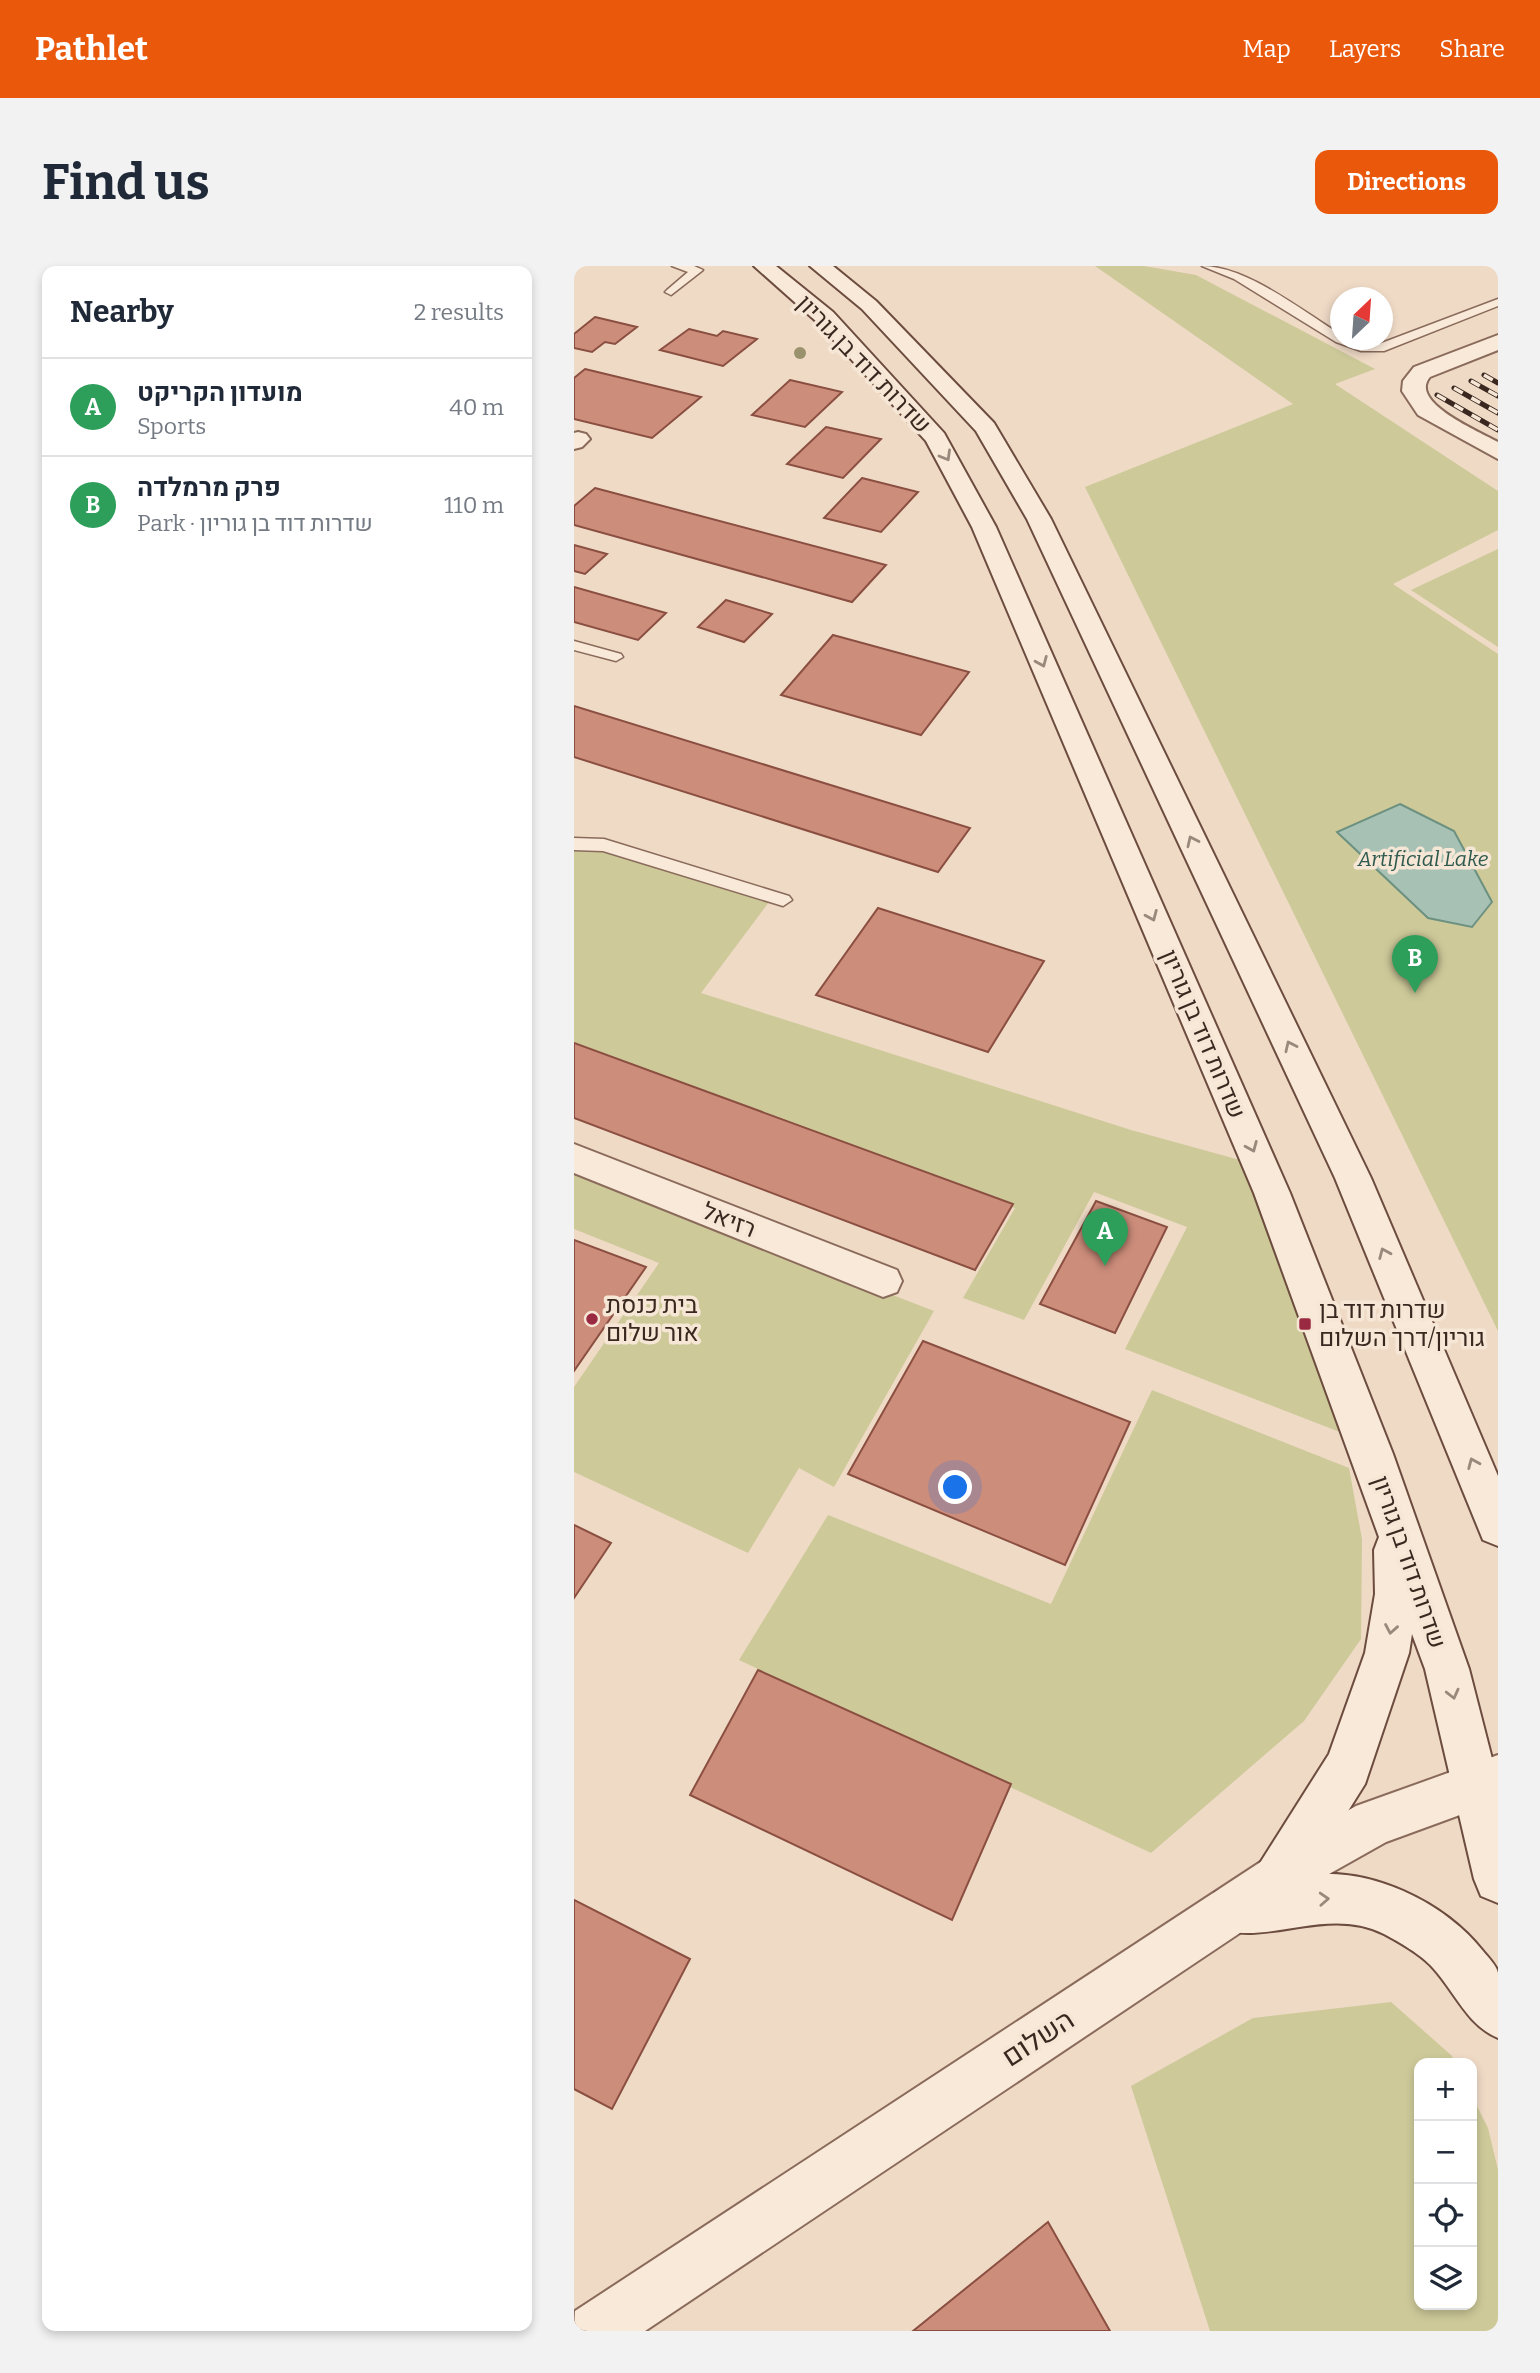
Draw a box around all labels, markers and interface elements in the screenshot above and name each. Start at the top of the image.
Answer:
text: Pathlet [35,29,148,69]
text: Map [1243,35,1291,63]
text: Layers [1329,35,1401,63]
text: Share [1439,35,1505,63]
button: Directions [1315,150,1498,214]
text: Find us [42,153,210,212]
north arrow [1330,287,1393,350]
street label: שדרות דוד בן גוריון [791,289,937,439]
text: Nearby [70,294,174,330]
text: 2 results [414,298,504,326]
text: מועדון הקריקט [137,377,303,408]
text: A [85,393,101,421]
text: 40 m [449,393,504,421]
text: Sports [137,412,206,440]
one-way arrow [938,448,951,461]
text: פרק מרמלדה [137,472,281,503]
text: B [86,491,100,519]
text: 110 m [444,491,504,519]
text: Park · שדרות דוד בן גוריון [137,509,373,537]
one-way arrow [1034,655,1048,667]
one-way arrow [1186,836,1200,848]
water label: Artificial Lake [1357,846,1489,872]
one-way arrow [1144,908,1158,921]
pin: B [1392,935,1438,993]
street label: שדרות דוד בן גוריון [1155,945,1251,1123]
one-way arrow [1284,1041,1298,1053]
one-way arrow [1244,1140,1258,1152]
street label: רזיאל [698,1197,760,1243]
pin: A [1082,1208,1128,1266]
one-way arrow [1379,1248,1393,1260]
place label: בית כנסת אור שלום [606,1291,699,1347]
place label: שדרות דוד בן גוריון/דרך השלום [1319,1296,1485,1352]
marker: בית כנסת אור שלום [584,1311,600,1327]
marker: שדרות דוד בן גוריון/דרך השלום [1297,1316,1313,1332]
one-way arrow [1467,1457,1481,1470]
your location [938,1470,972,1504]
street label: שדרות דוד בן גוריון [1366,1472,1452,1652]
one-way arrow [1384,1623,1399,1635]
one-way arrow [1445,1688,1459,1700]
one-way arrow [1319,1891,1330,1906]
street label: השלום [996,2003,1080,2073]
map controls [1414,2058,1477,2310]
button: + [1414,2058,1477,2121]
button: − [1414,2121,1477,2184]
button: locate [1414,2184,1477,2247]
button: layers [1414,2247,1477,2310]

